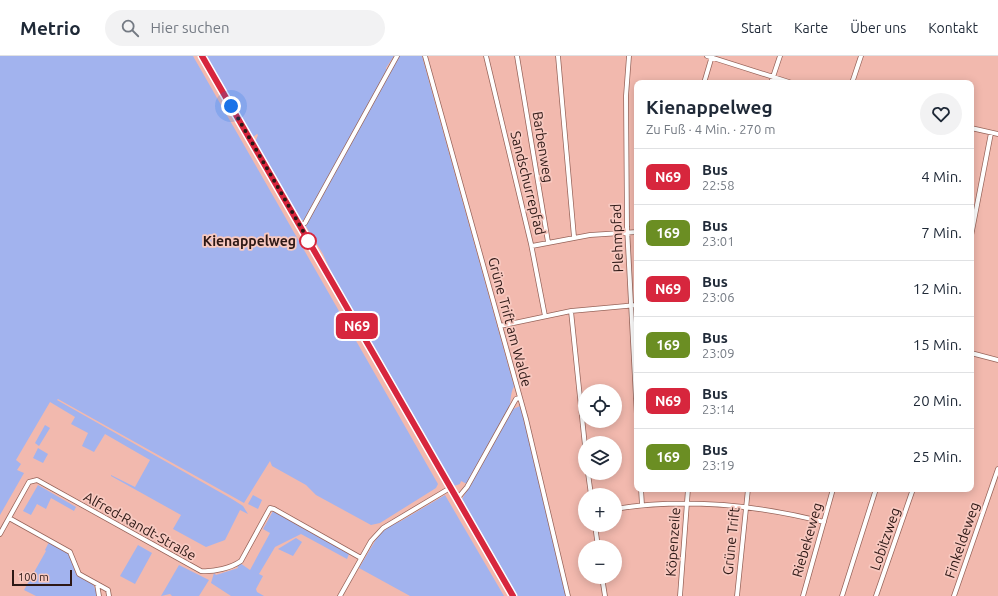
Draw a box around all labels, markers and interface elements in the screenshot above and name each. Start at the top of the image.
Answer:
search box [105,10,385,46]
text: Metrio [20,17,81,39]
icon: search [119,17,141,39]
text: Hier suchen [151,19,230,36]
text: Start [741,20,772,36]
text: Karte [794,20,828,36]
text: Über uns [850,20,906,36]
text: Kontakt [928,20,978,36]
button: heart [920,93,962,135]
your location [221,96,241,116]
text: Kienappelweg [646,96,773,118]
street label: Barbenweg [529,110,557,184]
text: Zu Fuß · 4 Min. · 270 m [646,122,775,136]
street label: Sandschurrepfad [507,129,549,237]
text: Bus [702,161,728,178]
text: 4 Min. [921,168,962,185]
text: N69 [655,169,681,185]
text: 22:58 [702,178,735,192]
street label: Plehmpfad [608,203,626,273]
text: Bus [702,217,728,234]
text: 7 Min. [921,224,962,241]
text: 169 [656,225,680,241]
marker: Kienappelweg [299,232,317,250]
place label: Kienappelweg [203,233,296,249]
text: 23:01 [702,234,735,248]
street label: Grüne Trift am Walde [485,255,535,389]
text: Bus [702,273,728,290]
text: 12 Min. [913,280,962,297]
text: N69 [655,281,681,297]
text: 23:06 [702,290,735,304]
line badge: N69 [334,313,380,339]
text: N69 [344,318,370,334]
text: Bus [702,329,728,346]
text: 15 Min. [913,336,962,353]
text: 169 [656,337,680,353]
text: 23:09 [702,346,735,360]
map controls [578,384,622,584]
button: locate [578,384,622,428]
text: Bus [702,385,728,402]
text: 20 Min. [913,392,962,409]
text: N69 [655,393,681,409]
text: 23:14 [702,402,735,416]
button: layers [578,436,622,480]
text: Bus [702,441,728,458]
text: 25 Min. [913,448,962,465]
text: 169 [656,449,680,465]
text: 23:19 [702,458,735,472]
street label: Alfred-Randt-Straße [81,488,199,564]
button: + [578,488,622,532]
street label: Finkeldeweg [941,500,983,580]
street label: Riebekeweg [789,501,825,579]
street label: Lobitzweg [867,505,903,573]
street label: Grüne Trift [719,506,743,576]
street label: Köpenzeile [663,507,683,577]
button: − [578,540,622,584]
scale bar [12,568,72,587]
text: 100 m [18,571,49,583]

